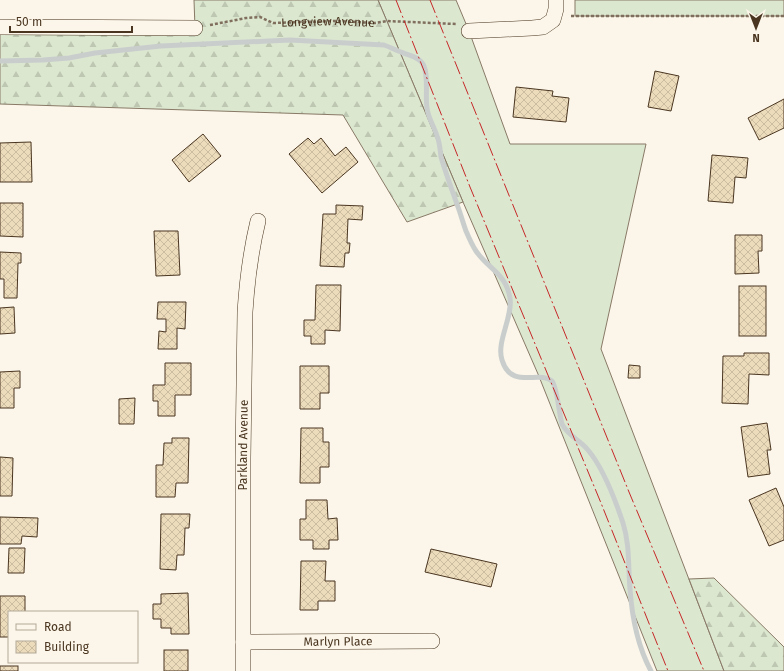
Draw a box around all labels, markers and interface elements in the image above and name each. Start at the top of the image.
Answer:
scale bar [10,8,132,34]
north arrow [736,8,776,48]
street label: Longview Avenue [281,14,375,30]
text: 50 m [16,15,42,29]
text: N [752,31,760,44]
street label: Parkland Avenue [236,399,251,490]
legend [8,611,138,663]
text: Road [44,620,72,634]
street label: Marlyn Place [303,634,373,649]
text: Building [44,640,90,654]

